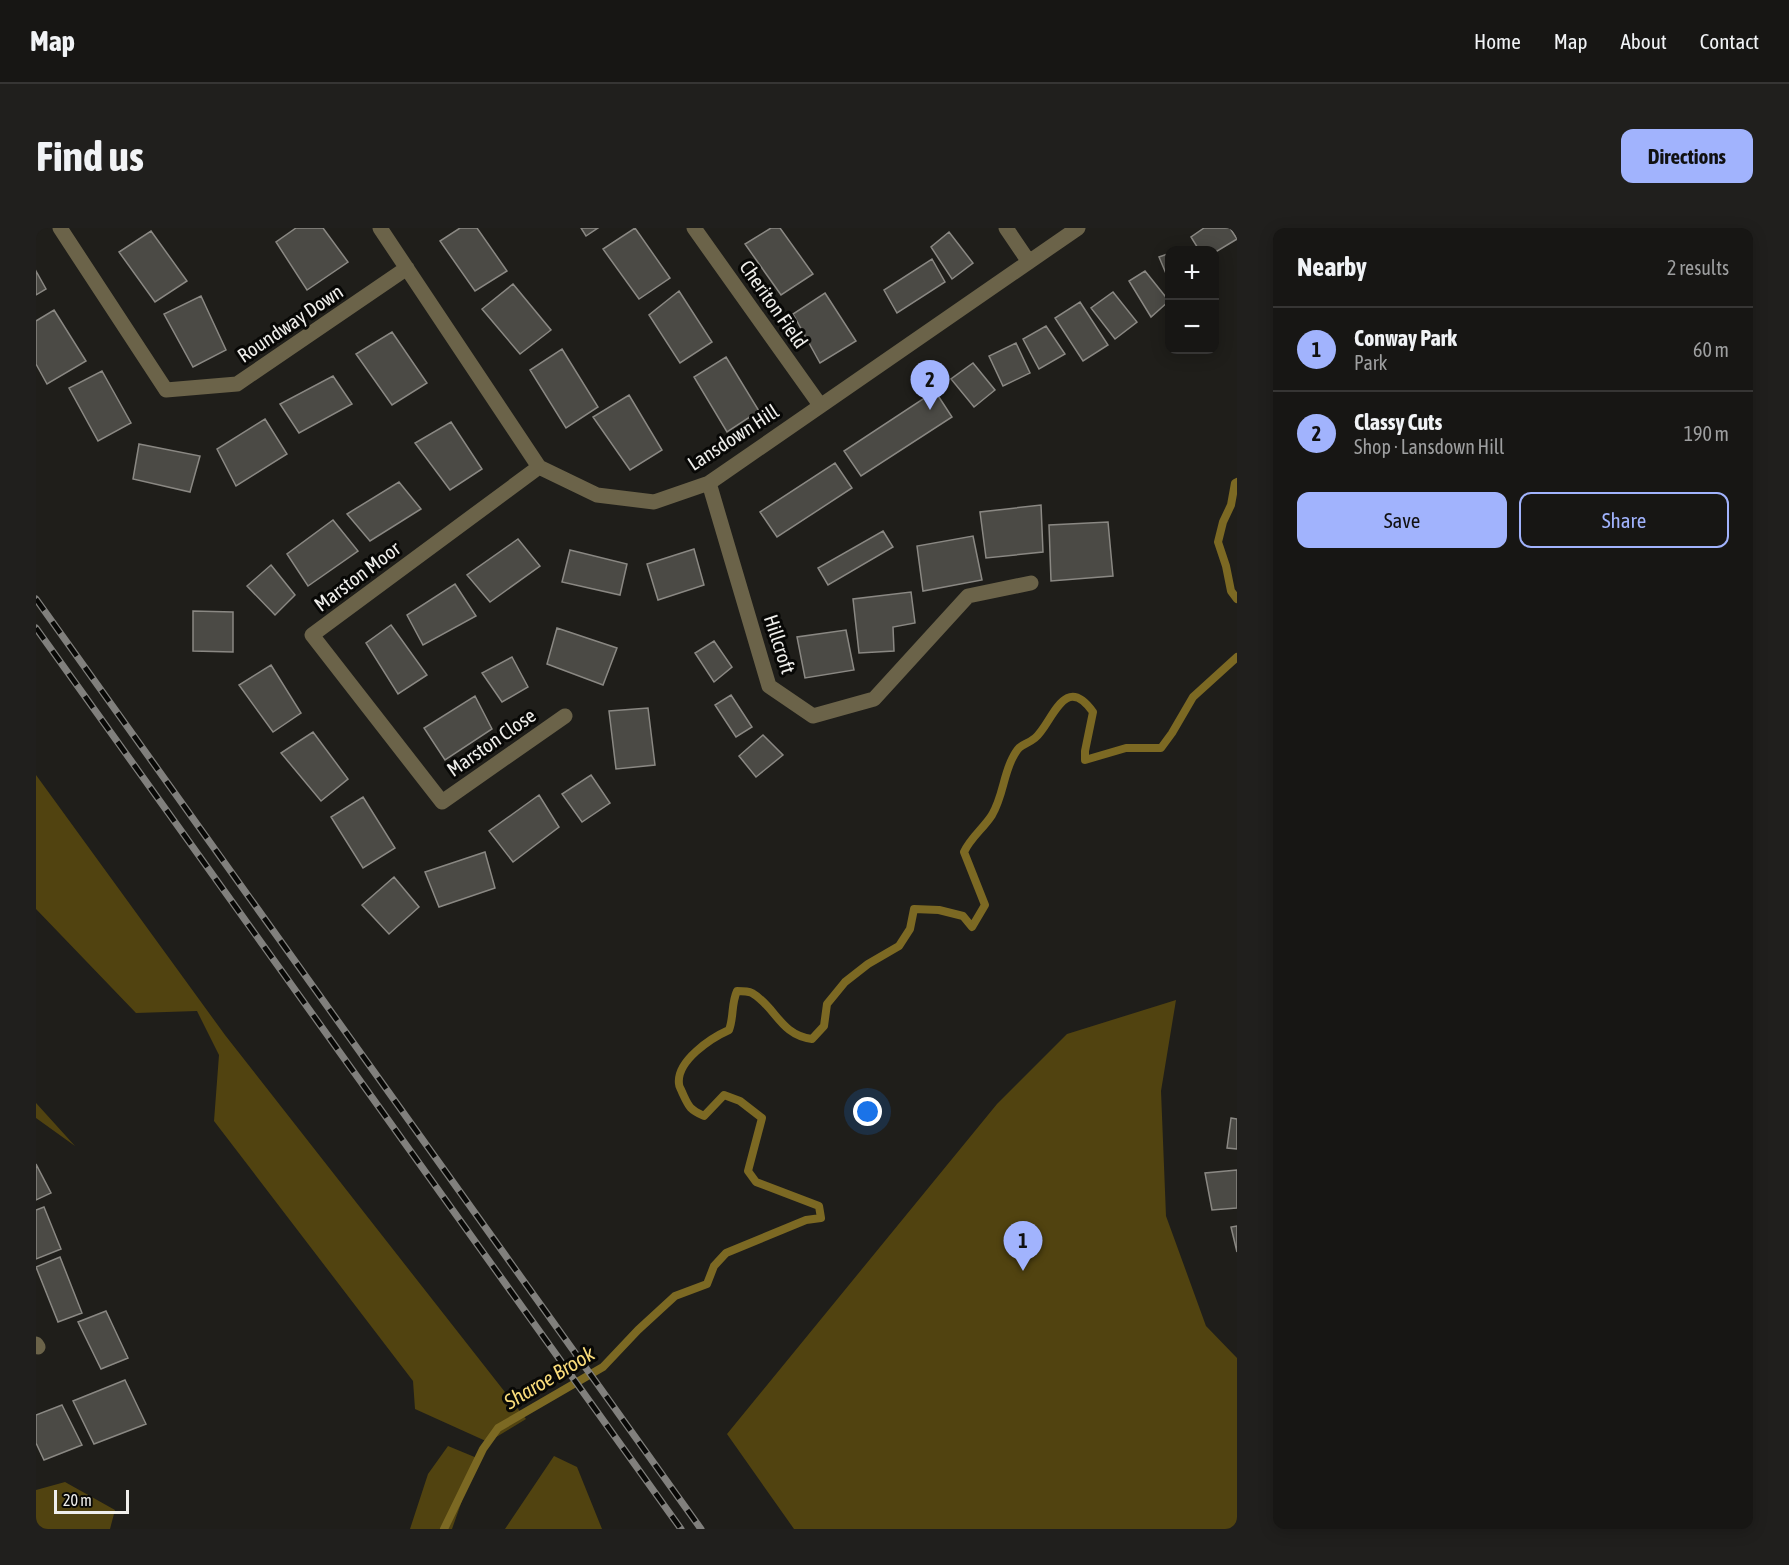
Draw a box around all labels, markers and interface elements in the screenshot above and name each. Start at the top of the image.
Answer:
text: Map [30,25,75,57]
text: Home [1474,29,1521,53]
text: Map [1554,29,1588,53]
text: About [1621,29,1667,53]
text: Contact [1700,29,1759,53]
button: Directions [1621,129,1753,183]
text: Find us [36,132,144,180]
map controls [1165,246,1219,354]
button: + [1165,246,1219,300]
text: Nearby [1297,252,1367,282]
street label: Cheriton Field [735,256,813,352]
text: 2 results [1667,256,1729,279]
street label: Roundway Down [233,279,347,367]
button: − [1165,300,1219,354]
text: Conway Park [1354,325,1457,351]
text: 1 [1312,338,1321,361]
text: 60 m [1693,338,1729,361]
text: Park [1354,351,1387,374]
pin: 2 [910,360,950,410]
street label: Lansdown Hill [683,399,783,475]
text: Classy Cuts [1354,409,1442,435]
text: 2 [1312,422,1321,445]
text: 190 m [1684,422,1729,445]
text: Shop · Lansdown Hill [1354,435,1504,458]
button: Save [1297,492,1507,548]
button: Share [1519,492,1729,548]
street label: Marston Moor [310,536,405,616]
street label: Hillcroft [760,612,800,677]
street label: Marston Close [442,703,540,781]
your location [853,1097,882,1126]
pin: 1 [1004,1222,1042,1271]
water label: Sharoe Brook [499,1340,599,1414]
scale bar [54,1487,129,1514]
text: 20 m [63,1491,92,1509]

